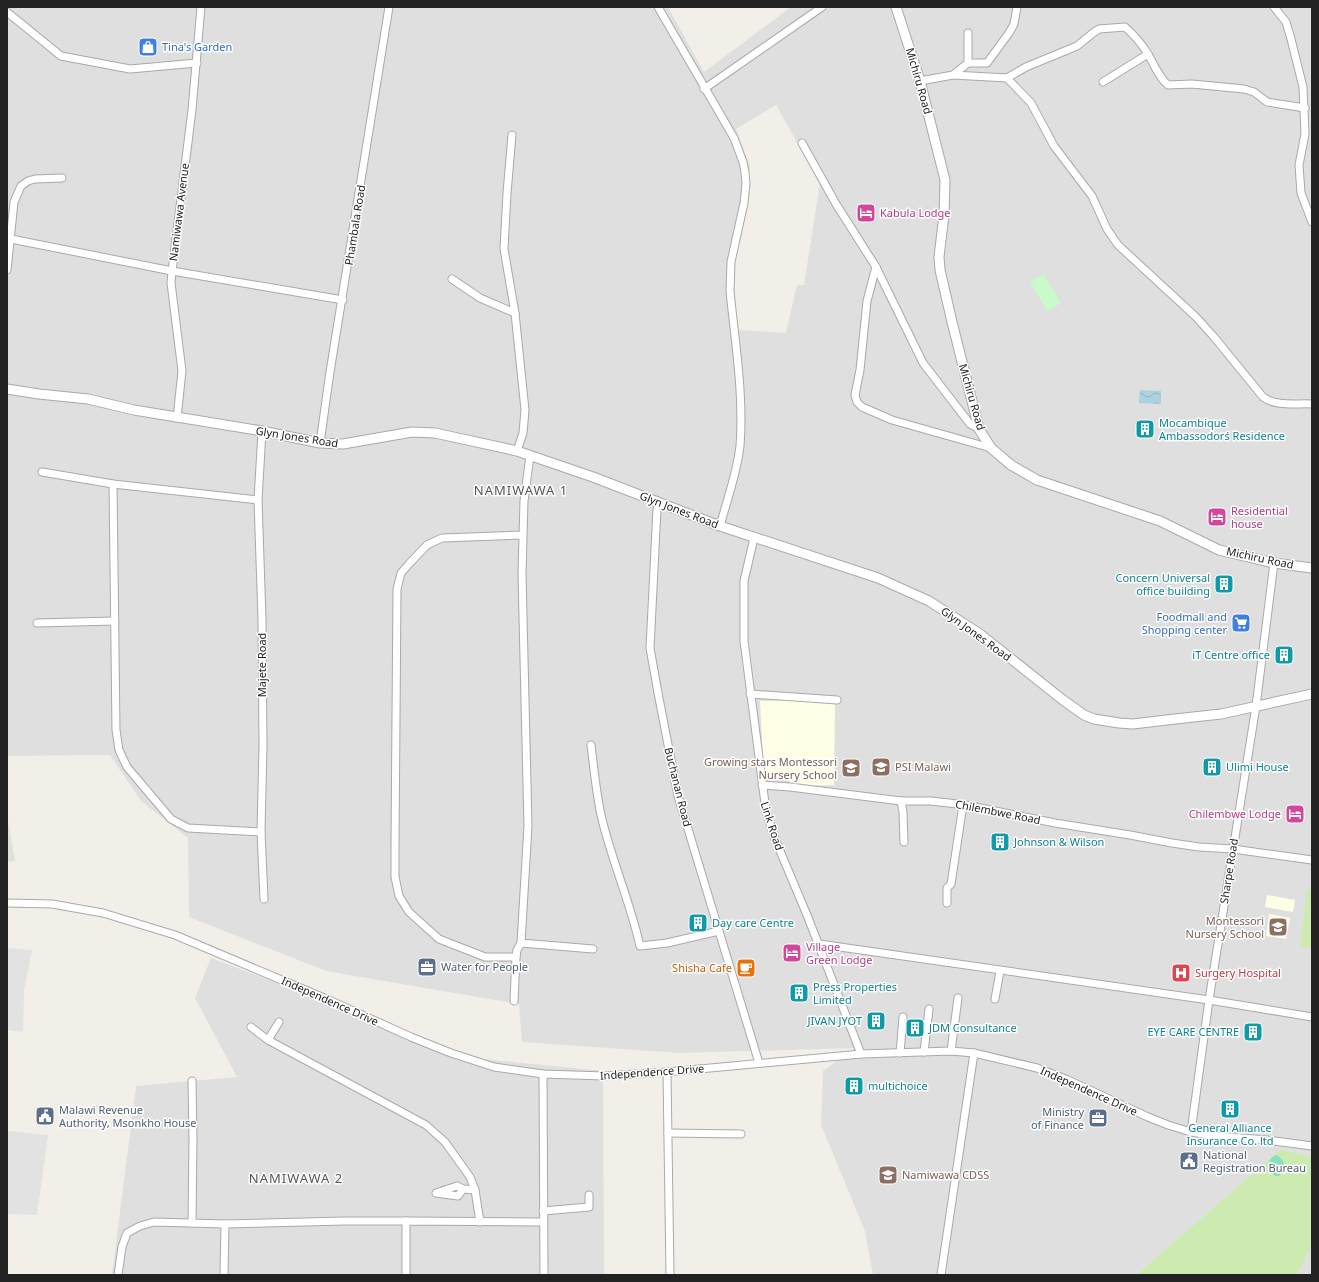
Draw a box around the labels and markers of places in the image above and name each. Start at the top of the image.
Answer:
shop icon: Tina's Garden [137,36,159,58]
place label: Tina's Garden [162,39,232,54]
hotel icon: Kabula Lodge [855,202,877,224]
place label: Kabula Lodge [880,205,951,220]
place label: Mocambique Ambassodorś Residence [1159,415,1285,443]
building icon: Mocambique Ambassodorś Residence [1134,418,1156,440]
place label: Residential house [1231,503,1288,531]
hotel icon: Residential house [1206,506,1228,528]
place label: Concern Universal office building [1116,570,1210,598]
building icon: Concern Universal office building [1213,573,1235,595]
place label: Foodmall and Shopping center [1142,609,1227,637]
supermarket icon: Foodmall and Shopping center [1230,612,1252,634]
building icon: iT Centre office [1273,644,1295,666]
place label: iT Centre office [1192,647,1270,662]
place label: Growing stars Montessori Nursery School [704,754,837,782]
school or university icon: PSI Malawi [870,756,892,778]
building icon: Ulimi House [1201,756,1223,778]
school or university icon: Growing stars Montessori Nursery School [840,757,862,779]
place label: PSI Malawi [895,759,951,774]
place label: Ulimi House [1226,759,1289,774]
hotel icon: Chilembwe Lodge [1284,803,1306,825]
place label: Chilembwe Lodge [1189,806,1281,821]
building icon: Johnson & Wilson [989,831,1011,853]
place label: Johnson & Wilson [1013,834,1104,849]
building icon: Day care Centre [687,912,709,934]
place label: Montessori Nursery School [1186,913,1264,941]
place label: Day care Centre [712,915,794,930]
school or university icon: Montessori Nursery School [1267,916,1289,938]
place label: Village Green Lodge [806,939,873,967]
hotel icon: Village Green Lodge [781,942,803,964]
office icon: Water for People [416,956,438,978]
cafe icon: Shisha Cafe [735,957,757,979]
place label: Water for People [441,959,528,974]
place label: Shisha Cafe [672,960,732,975]
hospital icon: Surgery Hospital [1170,962,1192,984]
place label: Surgery Hospital [1195,965,1281,980]
place label: Press Properties Limited [813,979,897,1007]
building icon: Press Properties Limited [788,982,810,1004]
building icon: JIVAN JYOT [865,1010,887,1032]
place label: JIVAN JYOT [806,1013,862,1028]
building icon: JDM Consultance [904,1017,926,1039]
place label: JDM Consultance [928,1020,1017,1035]
building icon: EYE CARE CENTRE [1242,1021,1264,1043]
place label: EYE CARE CENTRE [1147,1024,1239,1039]
building icon: multichoice [843,1075,865,1097]
place label: multichoice [868,1078,928,1093]
building icon: General Alliance Insurance Co. ltd [1219,1098,1241,1120]
place label: Malawi Revenue Authority, Msonkho House [59,1102,197,1130]
place label: Ministry of Finance [1031,1104,1084,1132]
public building icon: Malawi Revenue Authority, Msonkho House [34,1105,56,1127]
office icon: Ministry of Finance [1087,1107,1109,1129]
place label: General Alliance Insurance Co. ltd [1186,1120,1274,1148]
place label: National Registration Bureau [1203,1147,1306,1175]
public building icon: National Registration Bureau [1178,1150,1200,1172]
school or university icon: Namiwawa CDSS [877,1164,899,1186]
place label: Namiwawa CDSS [902,1167,989,1182]

